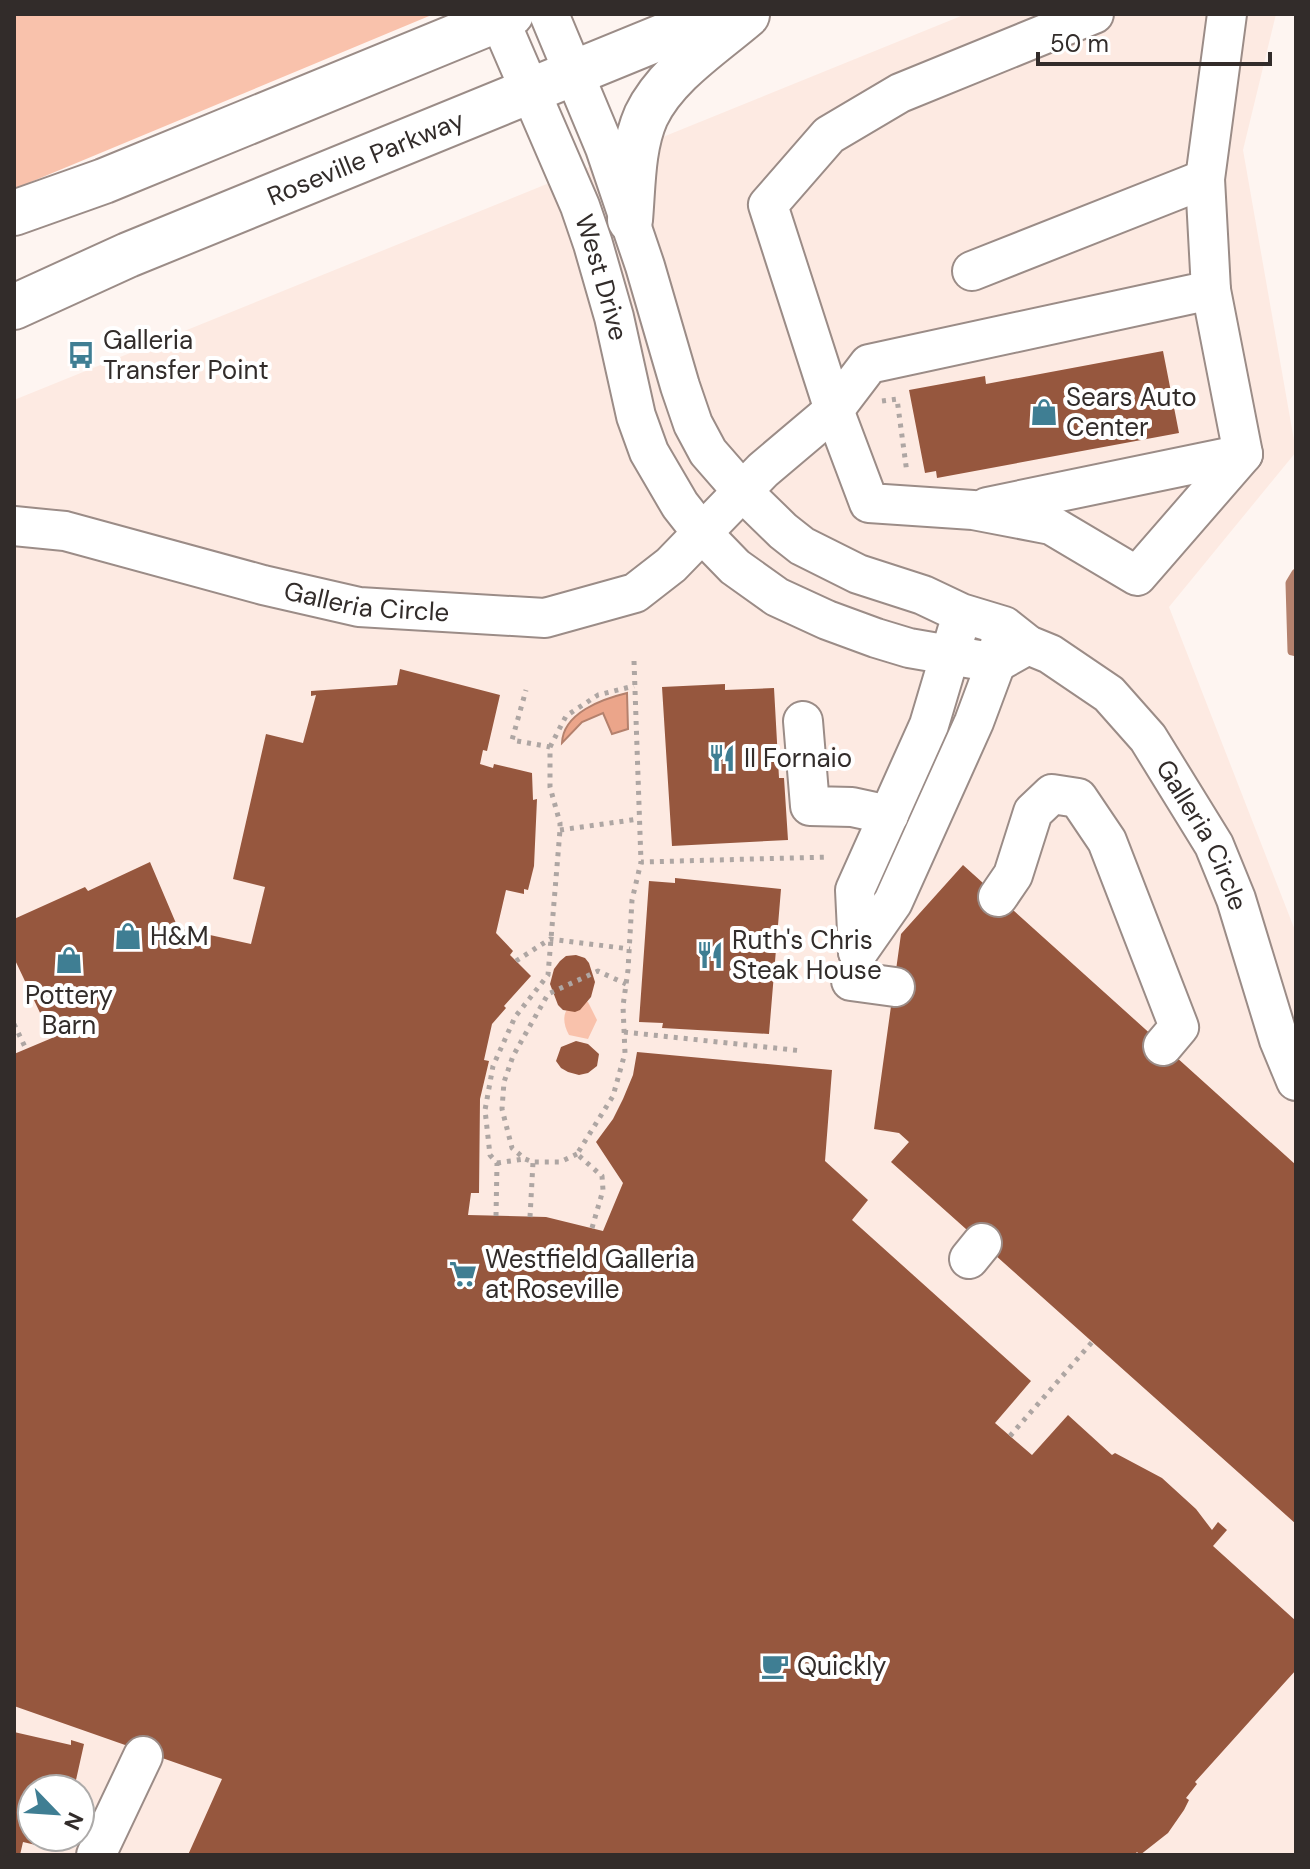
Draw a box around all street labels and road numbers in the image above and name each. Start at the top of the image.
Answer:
street label: Roseville Parkway [262,103,469,213]
street label: West Drive [567,210,636,344]
street label: Galleria Circle [281,573,450,629]
street label: Galleria Circle [1148,753,1255,915]

